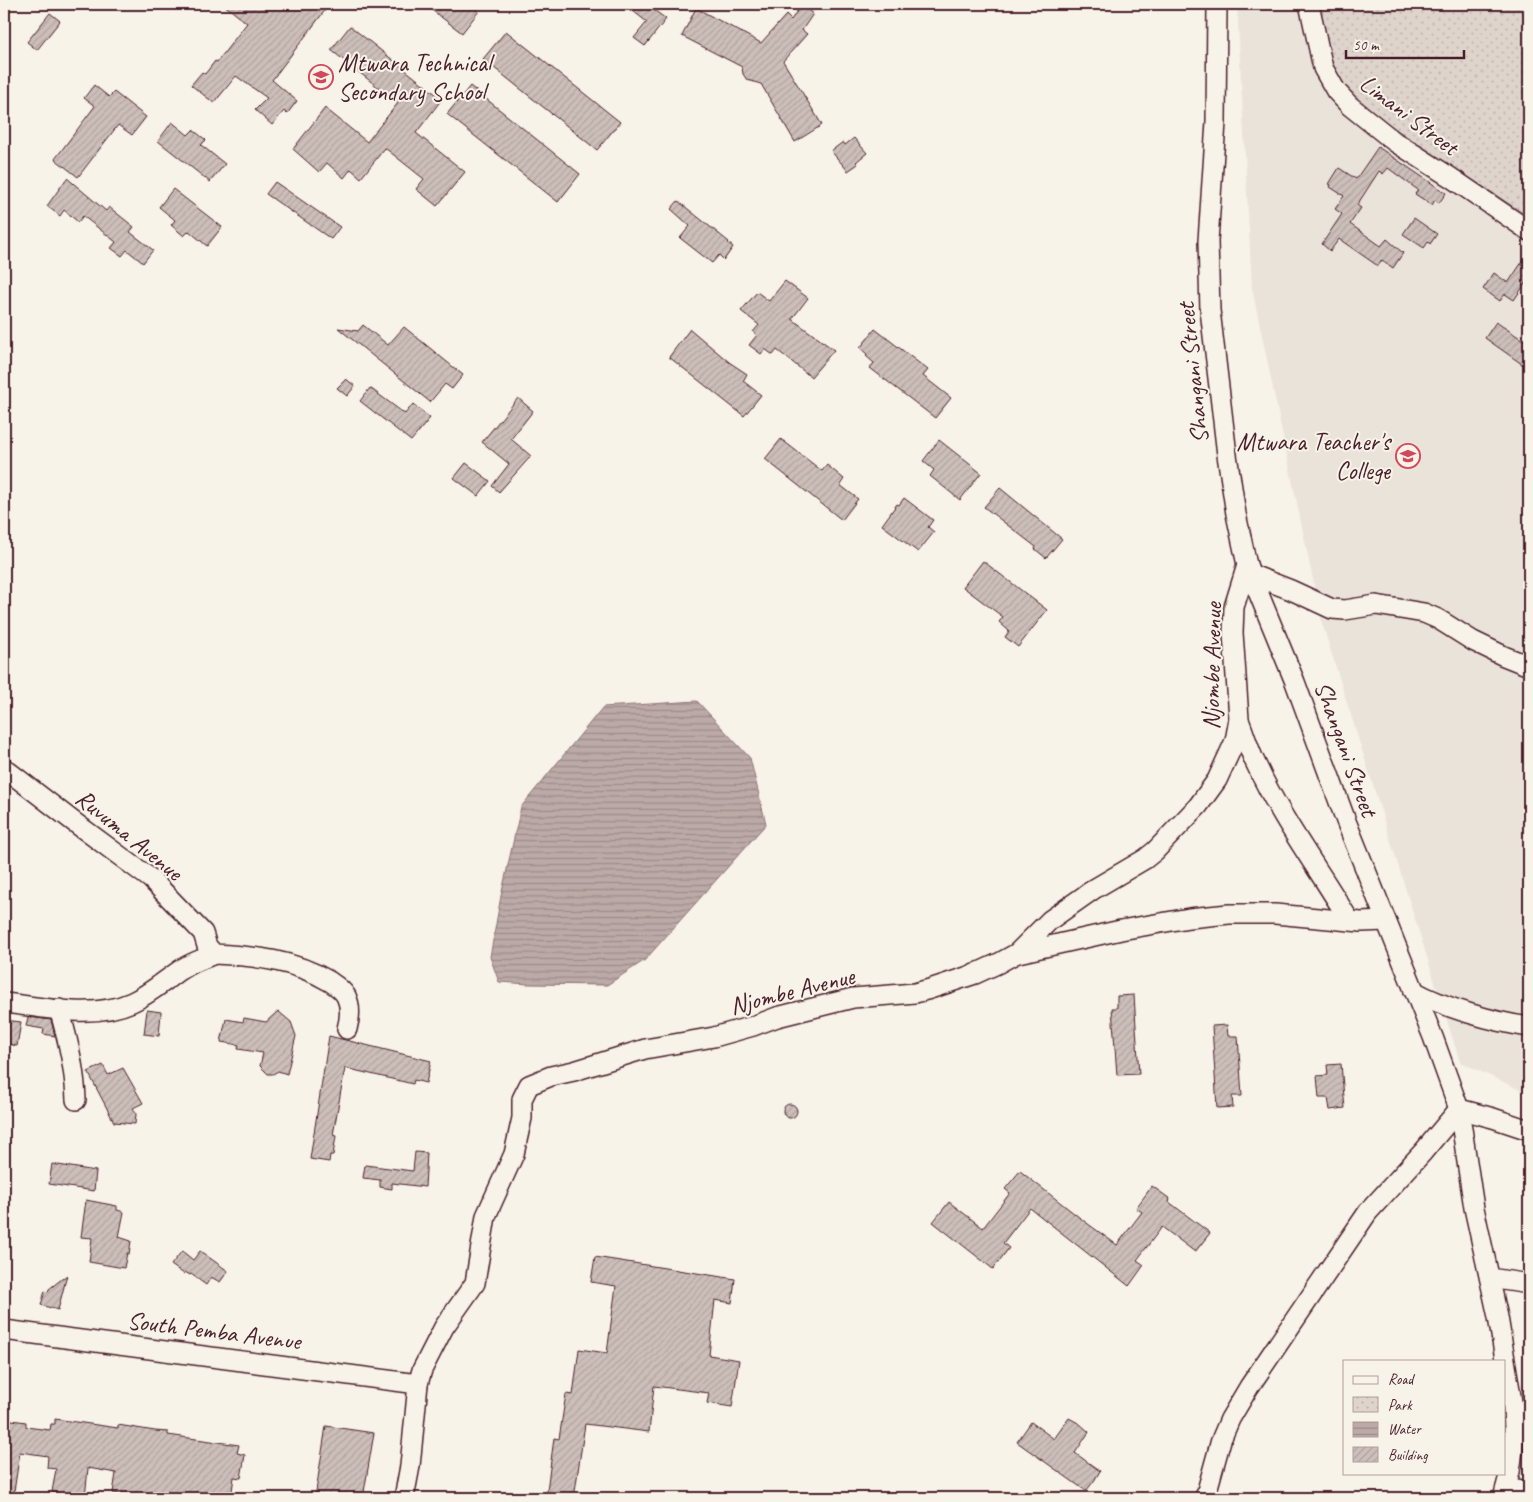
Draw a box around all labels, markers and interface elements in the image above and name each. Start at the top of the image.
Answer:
scale bar [1346,28,1463,60]
text: 50 m [1353,36,1380,55]
place label: Mtwara Technical Secondary School [338,47,496,108]
school or university icon: Mtwara Technical Secondary School [308,64,334,90]
street label: Limani Street [1353,67,1467,164]
street label: Shangani Street [1169,298,1216,445]
place label: Mtwara Teacher's College [1236,426,1392,487]
school or university icon: Mtwara Teacher's College [1395,443,1421,469]
street label: Njombe Avenue [1195,600,1229,730]
street label: Shangani Street [1307,677,1386,823]
street label: Ruvuma Avenue [69,782,191,889]
street label: Njombe Avenue [726,960,859,1022]
street label: South Pemba Avenue [126,1305,304,1358]
legend [1343,1360,1506,1474]
text: Road [1388,1370,1415,1389]
text: Park [1388,1396,1413,1415]
text: Water [1388,1420,1422,1439]
text: Building [1388,1446,1428,1465]

